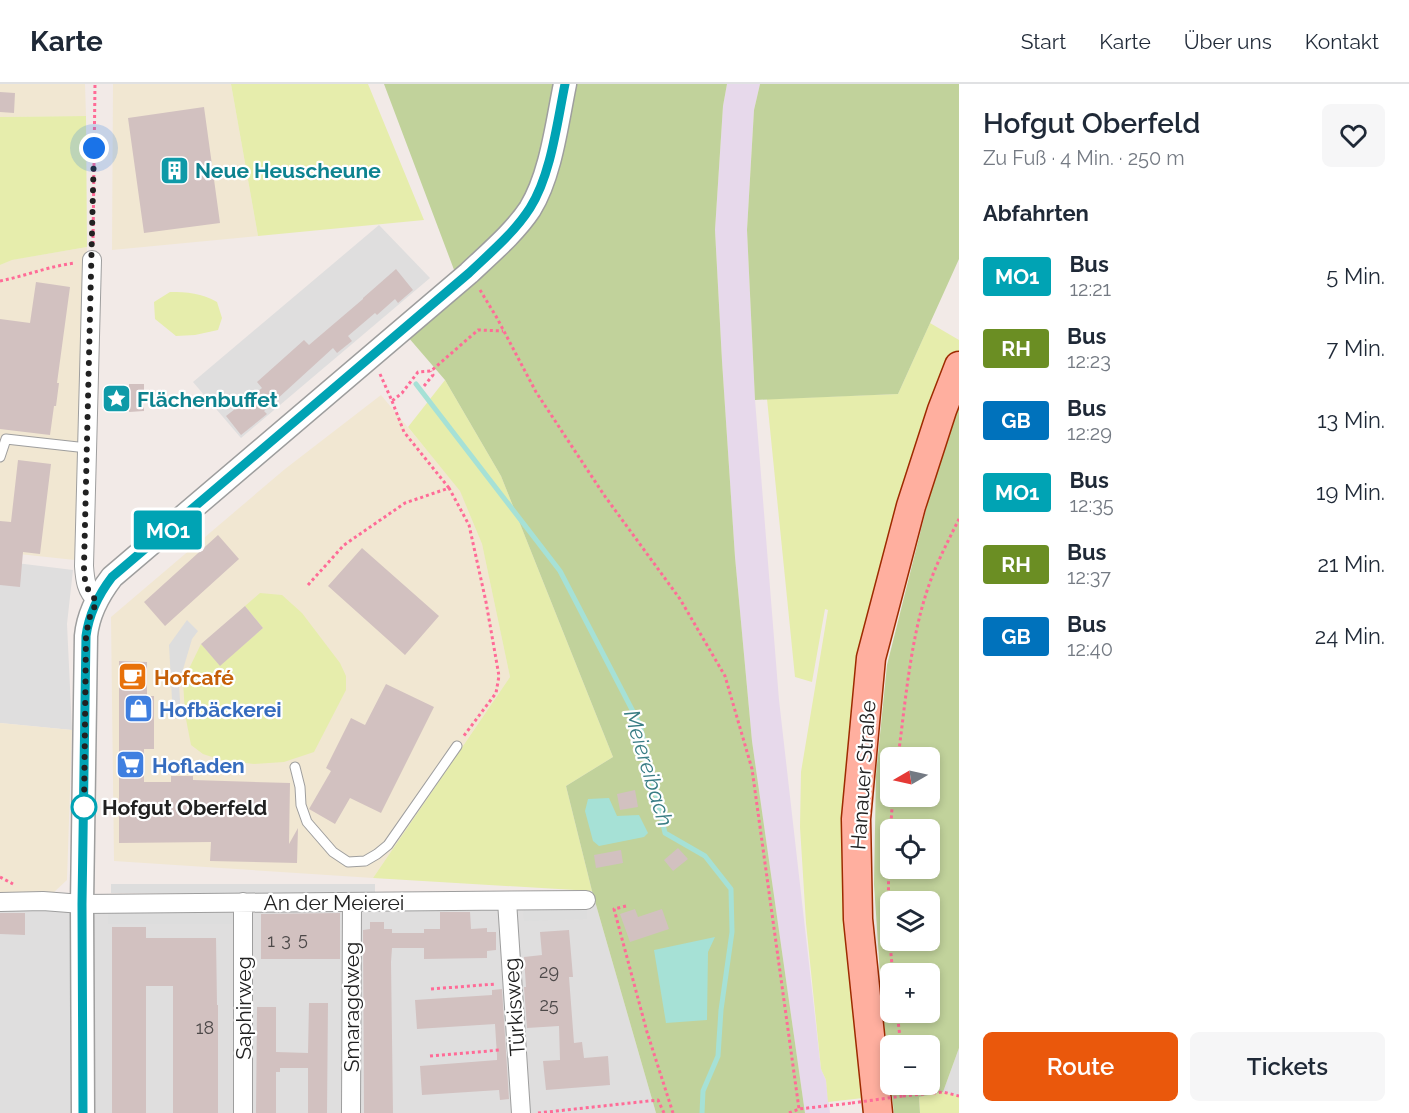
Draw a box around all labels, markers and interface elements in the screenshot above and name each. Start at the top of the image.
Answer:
text: Karte [30,25,103,58]
text: Start [1021,29,1066,54]
text: Karte [1099,29,1151,54]
text: Über uns [1184,29,1272,54]
text: Kontakt [1305,29,1379,54]
button: heart [1322,104,1385,167]
text: Hofgut Oberfeld [983,107,1200,140]
your location [79,133,109,163]
text: Zu Fuß · 4 Min. · 250 m [983,146,1185,170]
building icon: Neue Heuscheune [158,154,190,186]
place label: Neue Heuscheune [195,158,381,183]
text: Abfahrten [983,200,1089,226]
text: Bus [1069,251,1109,277]
text: 5 Min. [1326,263,1385,289]
text: MO1 [995,264,1039,289]
text: 12:21 [1069,277,1111,301]
text: Bus [1067,323,1106,349]
text: 7 Min. [1327,335,1385,361]
text: RH [1001,336,1031,361]
text: 12:23 [1067,349,1111,373]
place icon: Flächenbuffet [100,383,132,415]
place label: Flächenbuffet [137,387,278,412]
text: Bus [1067,395,1106,421]
text: 13 Min. [1317,407,1385,433]
text: GB [1001,408,1031,433]
text: 12:29 [1067,421,1112,445]
text: Bus [1069,467,1109,493]
text: 19 Min. [1316,479,1385,505]
text: MO1 [995,480,1039,505]
text: 12:35 [1069,493,1114,517]
line badge: MO1 [134,510,202,550]
text: MO1 [146,518,190,543]
text: Bus [1067,539,1106,565]
text: 21 Min. [1317,551,1385,577]
text: RH [1001,552,1031,577]
text: 12:37 [1067,565,1111,589]
text: Bus [1067,611,1106,637]
text: 24 Min. [1315,623,1385,649]
text: GB [1001,624,1031,649]
text: 12:40 [1067,637,1113,661]
cafe icon: Hofcafé [117,661,149,693]
place label: Hofcafé [154,665,234,690]
shop icon: Hofbäckerei [122,693,154,725]
place label: Hofbäckerei [159,697,282,722]
street label: Hanauer Straße [845,699,881,851]
water label: Meiereibach [619,707,679,829]
north arrow [880,747,940,807]
map controls [880,747,940,1095]
supermarket icon: Hofladen [115,749,147,781]
place label: Hofladen [152,753,245,778]
marker: Hofgut Oberfeld [71,794,97,820]
place label: Hofgut Oberfeld [102,795,267,820]
button: locate [880,819,940,879]
street label: An der Meierei [264,890,404,915]
button: layers [880,891,940,951]
house number: 5 [298,928,308,949]
house number: 3 [281,929,291,950]
house number: 1 [267,930,275,951]
street label: Smaragdweg [339,942,364,1072]
street label: Saphirweg [231,956,256,1060]
street label: Türkisweg [498,957,530,1057]
house number: 29 [539,961,559,982]
button: + [880,963,940,1023]
house number: 25 [539,994,559,1015]
house number: 18 [196,1017,214,1038]
button: Route [983,1032,1178,1101]
button: Tickets [1190,1032,1385,1101]
button: − [880,1035,940,1095]

